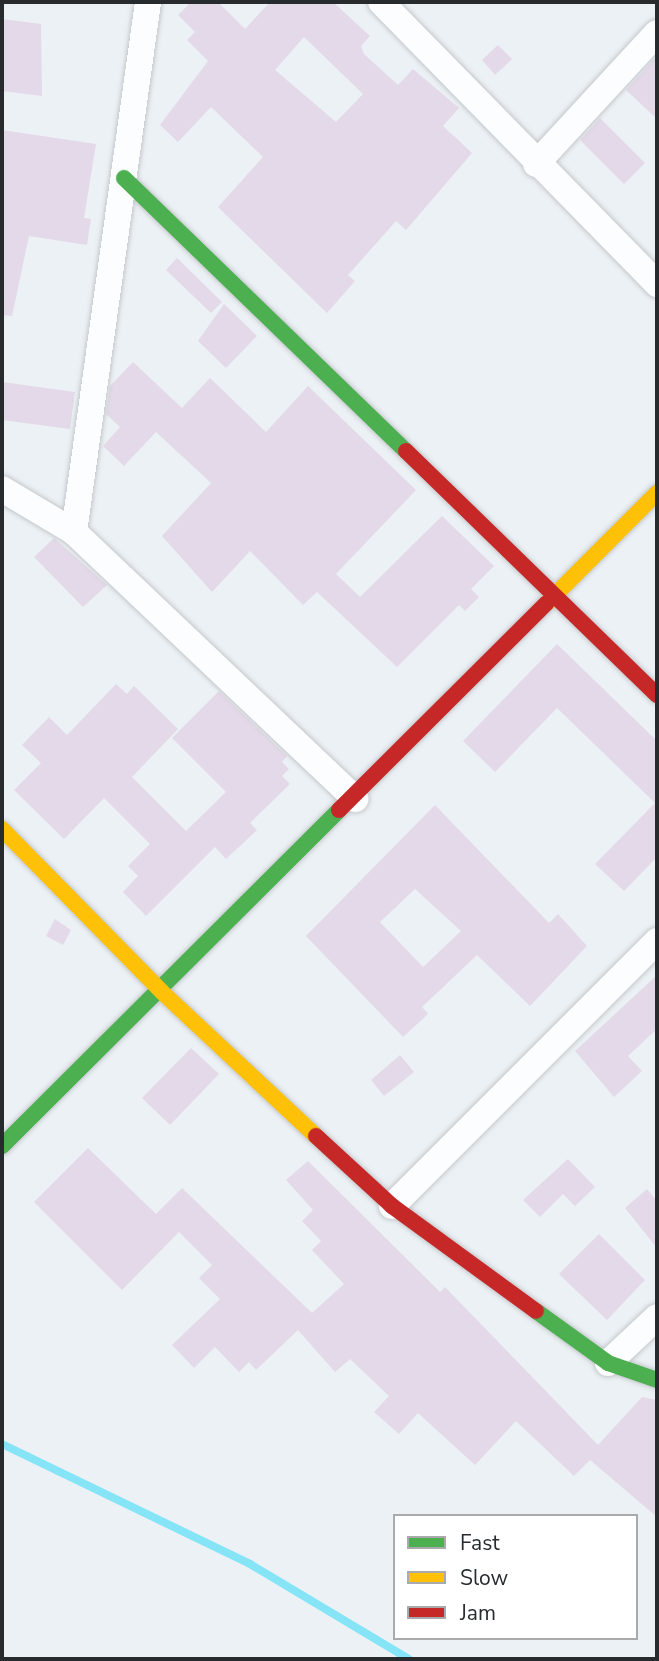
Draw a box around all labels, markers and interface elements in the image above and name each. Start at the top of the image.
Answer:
legend [393,1514,638,1640]
text: Fast [460,1529,500,1557]
text: Slow [460,1564,508,1592]
text: Jam [460,1599,496,1627]

